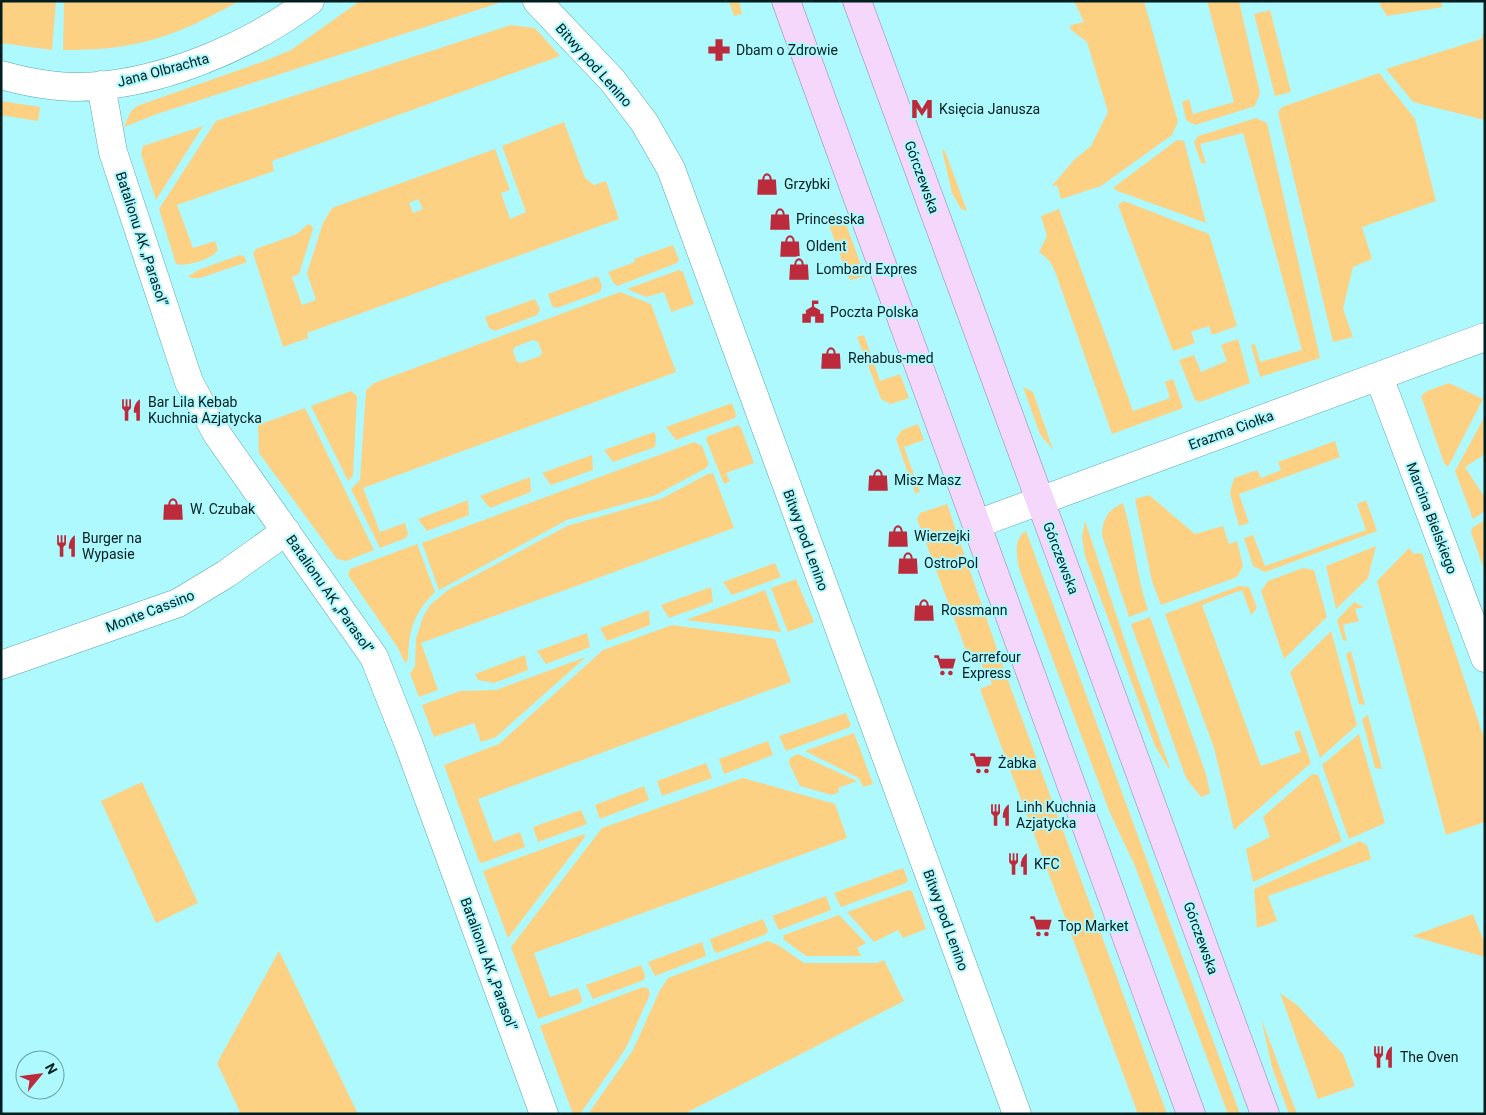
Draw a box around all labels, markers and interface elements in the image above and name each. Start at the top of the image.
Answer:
street label: Bitwy pod Lenino [552,20,636,110]
pharmacy icon: Dbam o Zdrowie [706,37,732,63]
place label: Dbam o Zdrowie [736,42,838,58]
street label: Jana Olbrachta [115,50,211,90]
metro station icon: Księcia Janusza [909,96,935,122]
place label: Księcia Janusza [939,101,1040,117]
street label: Górczewska [901,138,943,216]
street label: Batalionu AK „Parasol” [113,170,171,308]
shop icon: Grzybki [754,171,780,197]
place label: Grzybki [784,176,830,192]
shop icon: Princesska [767,206,793,232]
place label: Princesska [796,211,865,227]
shop icon: Oldent [777,233,803,259]
place label: Oldent [806,238,847,254]
shop icon: Lombard Expres [786,256,812,282]
place label: Lombard Expres [816,261,917,277]
public building icon: Poczta Polska [800,299,826,325]
place label: Poczta Polska [830,304,919,320]
shop icon: Rehabus-med [818,345,844,371]
place label: Rehabus-med [848,350,934,366]
place label: Bar Lila Kebab Kuchnia Azjatycka [148,394,262,426]
restaurant icon: Bar Lila Kebab Kuchnia Azjatycka [118,397,144,423]
street label: Erazma Ciołka [1186,407,1276,453]
street label: Marcina Bielskiego [1403,460,1461,576]
shop icon: Misz Masz [865,467,891,493]
place label: Misz Masz [894,472,961,488]
street label: Bitwy pod Lenino [780,487,832,593]
shop icon: W. Czubak [160,496,186,522]
place label: W. Czubak [190,501,256,517]
street label: Górczewska [1040,520,1082,596]
shop icon: Wierzejki [885,523,911,549]
place label: Wierzejki [914,528,970,544]
place label: Burger na Wypasie [82,530,142,562]
street label: Batalionu AK „Parasol” [283,532,377,656]
restaurant icon: Burger na Wypasie [53,533,79,559]
shop icon: OstroPol [895,550,921,576]
place label: OstroPol [924,555,978,571]
street label: Monte Cassino [103,587,197,635]
shop icon: Rossmann [911,597,937,623]
place label: Rossmann [941,602,1007,618]
place label: Carrefour Express [962,649,1021,681]
supermarket icon: Carrefour Express [932,652,958,678]
supermarket icon: Żabka [968,750,994,776]
place label: Żabka [998,755,1037,771]
place label: Linh Kuchnia Azjatycka [1016,799,1096,831]
restaurant icon: Linh Kuchnia Azjatycka [987,802,1013,828]
restaurant icon: KFC [1005,851,1031,877]
place label: KFC [1034,856,1060,872]
street label: Bitwy pod Lenino [920,867,972,973]
street label: Batalionu AK „Parasol” [457,895,521,1033]
street label: Górczewska [1180,899,1222,977]
supermarket icon: Top Market [1028,913,1054,939]
place label: Top Market [1058,918,1129,934]
restaurant icon: The Oven [1370,1044,1396,1070]
place label: The Oven [1400,1049,1458,1065]
north arrow [15,1050,65,1100]
text: N [42,1060,61,1077]

